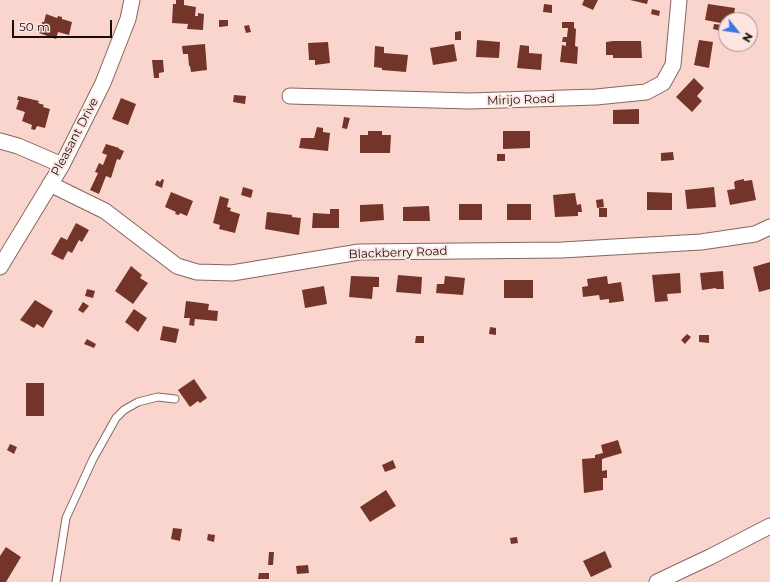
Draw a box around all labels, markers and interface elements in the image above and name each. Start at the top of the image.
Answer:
scale bar [14,12,114,38]
north arrow [718,12,758,52]
text: 50 m [19,19,50,34]
text: N [739,30,756,45]
street label: Mirijo Road [487,92,555,108]
street label: Pleasant Drive [48,95,102,179]
street label: Blackberry Road [348,244,448,262]

